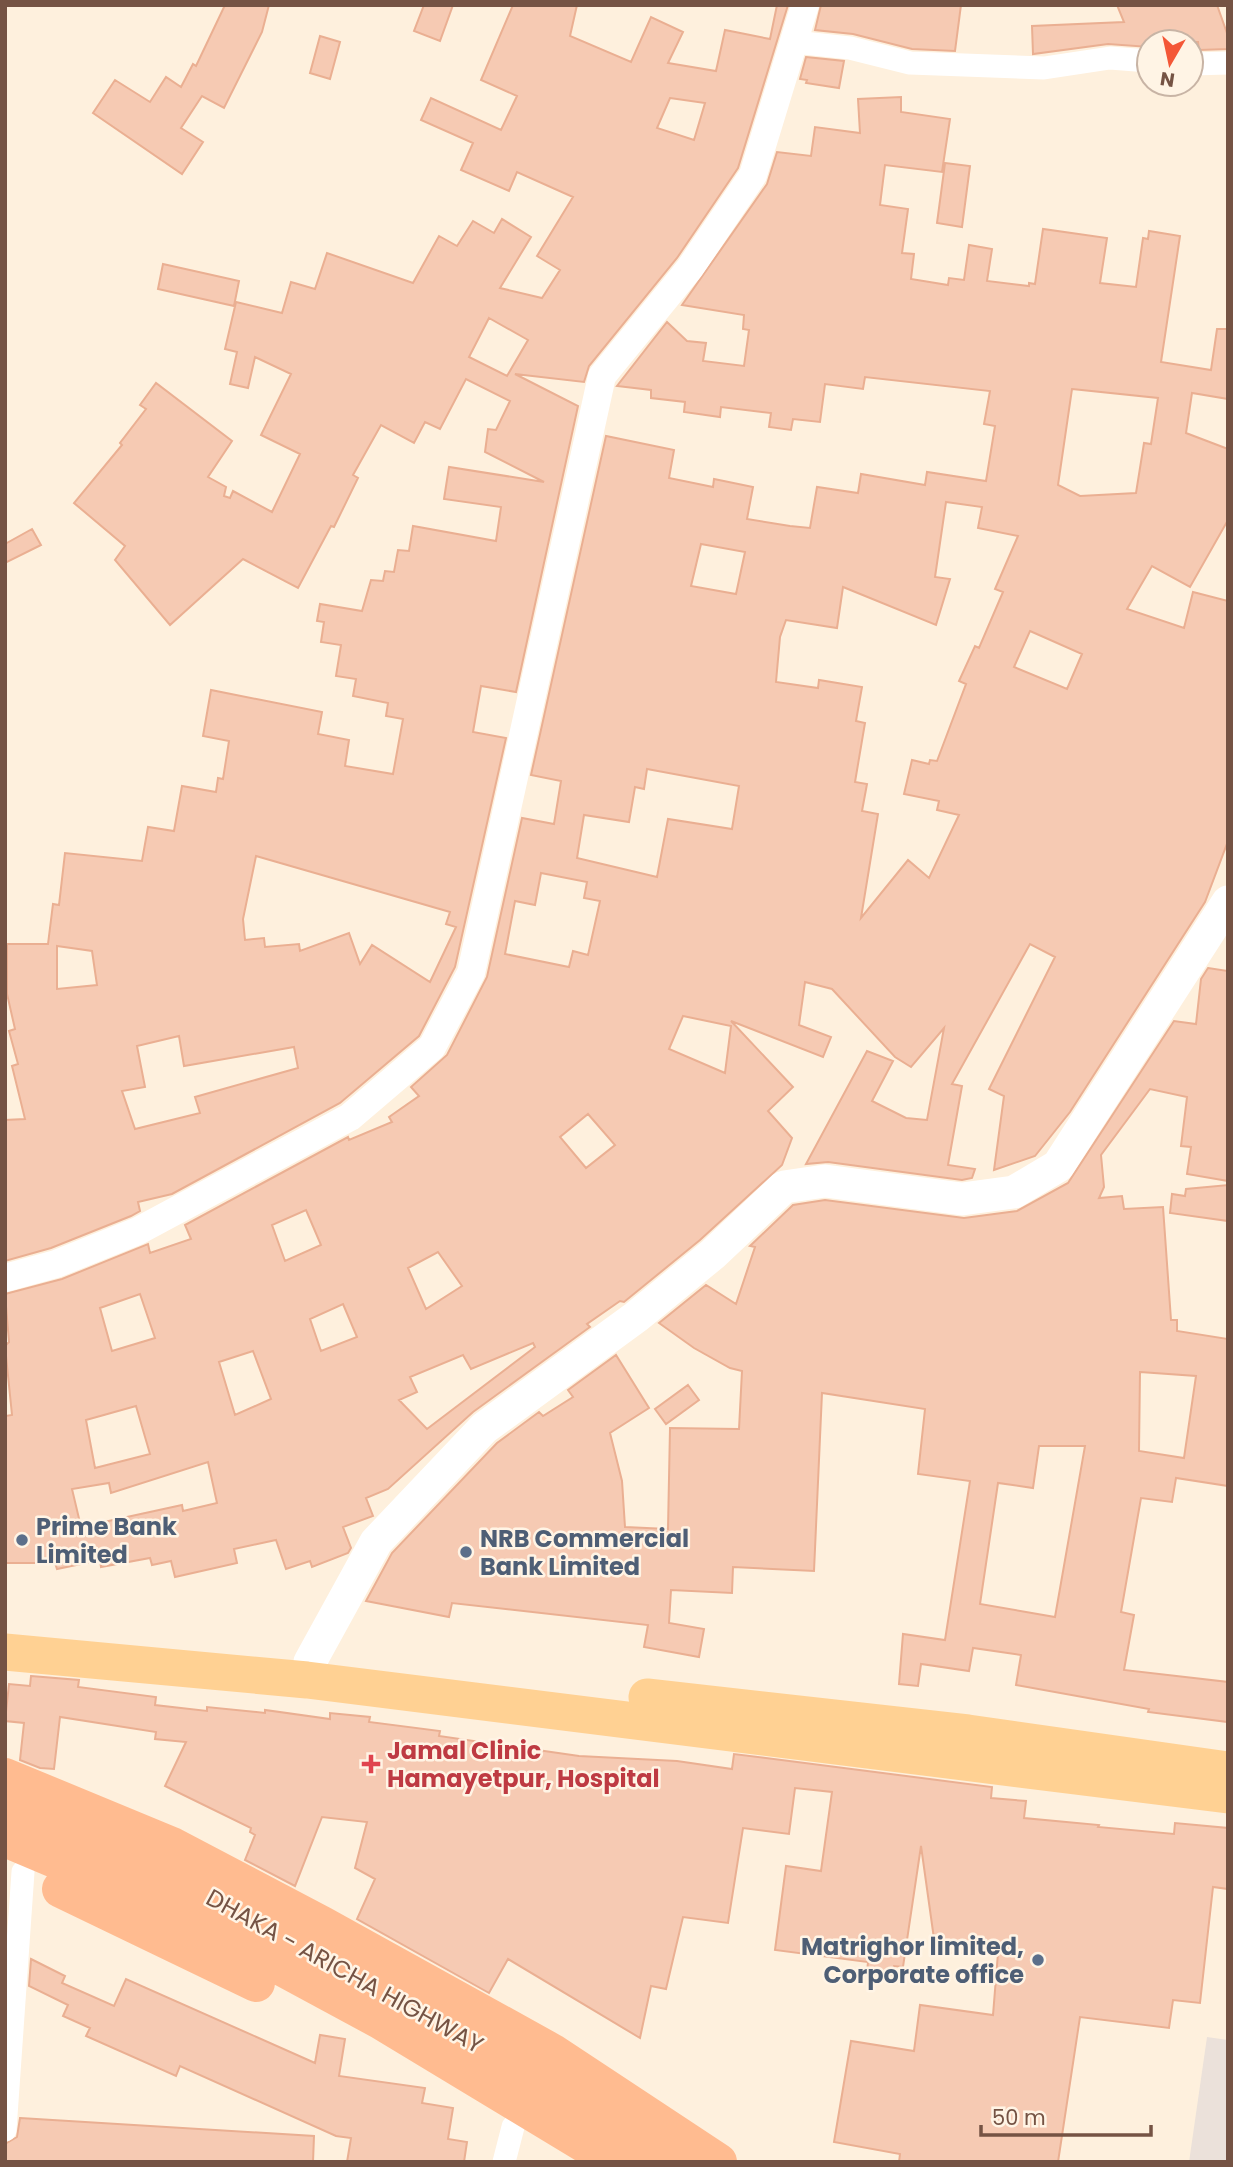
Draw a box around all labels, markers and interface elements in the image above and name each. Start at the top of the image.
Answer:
north arrow [1135,28,1205,98]
text: N [1158,65,1177,94]
place label: Prime Bank Limited [36,1510,177,1571]
place label: NRB Commercial Bank Limited [480,1522,689,1583]
marker: Prime Bank Limited [14,1532,30,1548]
marker: NRB Commercial Bank Limited [458,1544,474,1560]
place label: Jamal Clinic Hamayetpur, Hospital [387,1734,660,1795]
marker: Jamal Clinic Hamayetpur, Hospital [361,1754,381,1774]
street label: DHAKA - ARICHA HIGHWAY [200,1881,490,2061]
place label: Matrighor limited, Corporate office [801,1930,1024,1991]
marker: Matrighor limited, Corporate office [1030,1952,1046,1968]
scale bar [981,2094,1151,2138]
text: 50 m [992,2103,1046,2132]

